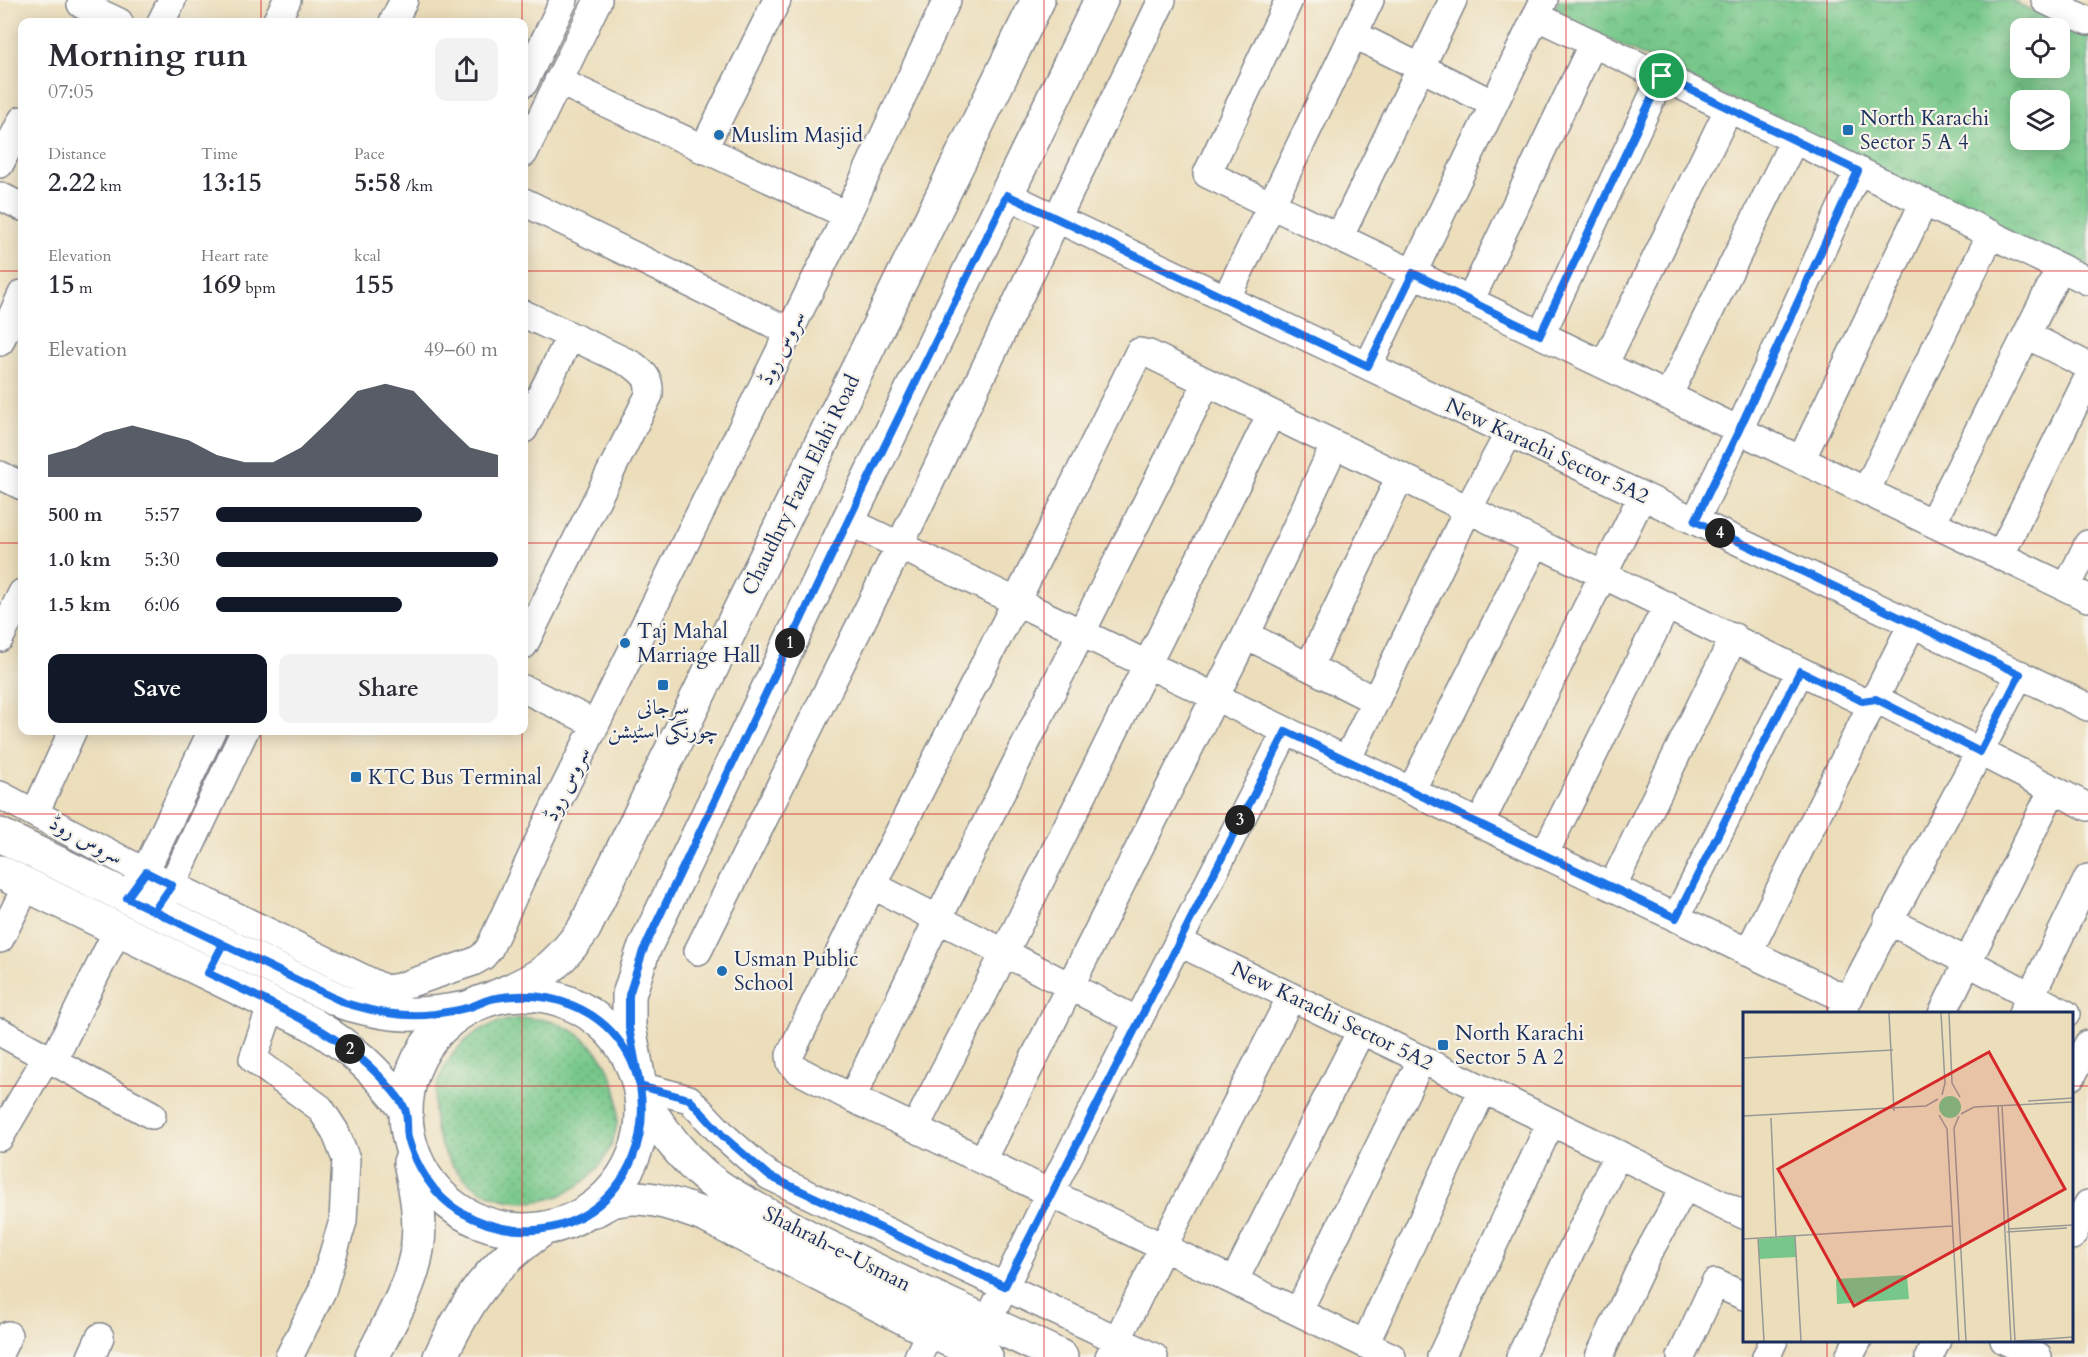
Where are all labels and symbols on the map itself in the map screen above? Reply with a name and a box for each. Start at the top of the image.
pin [1636,50,1687,101]
place label: North Karachi Sector 5 A 4 [1860,104,1989,157]
place label: Muslim Masjid [731,121,863,150]
marker: North Karachi Sector 5 A 4 [1841,123,1855,137]
marker: Muslim Masjid [712,128,726,142]
street label: سروس روڈ [751,306,813,390]
street label: Chaudhry Fazal Elahi Road [735,370,867,600]
street label: New Karachi Sector 5A2 [1441,391,1654,511]
pin: 4 [1705,518,1735,548]
place label: Taj Mahal Marriage Hall [637,617,760,670]
pin: 1 [775,628,805,658]
marker: Taj Mahal Marriage Hall [618,636,632,650]
marker: سرجانی چورنگی اسٹیشن [656,678,670,692]
place label: سرجانی چورنگی اسٹیشن [608,693,718,746]
street label: سروس روڈ [536,742,598,826]
place label: KTC Bus Terminal [368,763,542,792]
marker: KTC Bus Terminal [349,770,363,784]
pin: 3 [1225,805,1255,835]
street label: سروس روڈ [44,808,128,872]
place label: Usman Public School [734,945,859,998]
street label: New Karachi Sector 5A2 [1226,954,1438,1078]
marker: Usman Public School [715,964,729,978]
inset map [1743,1012,2073,1342]
place label: North Karachi Sector 5 A 2 [1455,1019,1584,1072]
pin: 2 [335,1034,365,1064]
marker: North Karachi Sector 5 A 2 [1436,1038,1450,1052]
street label: Shahrah-e-Usman [758,1199,916,1299]

